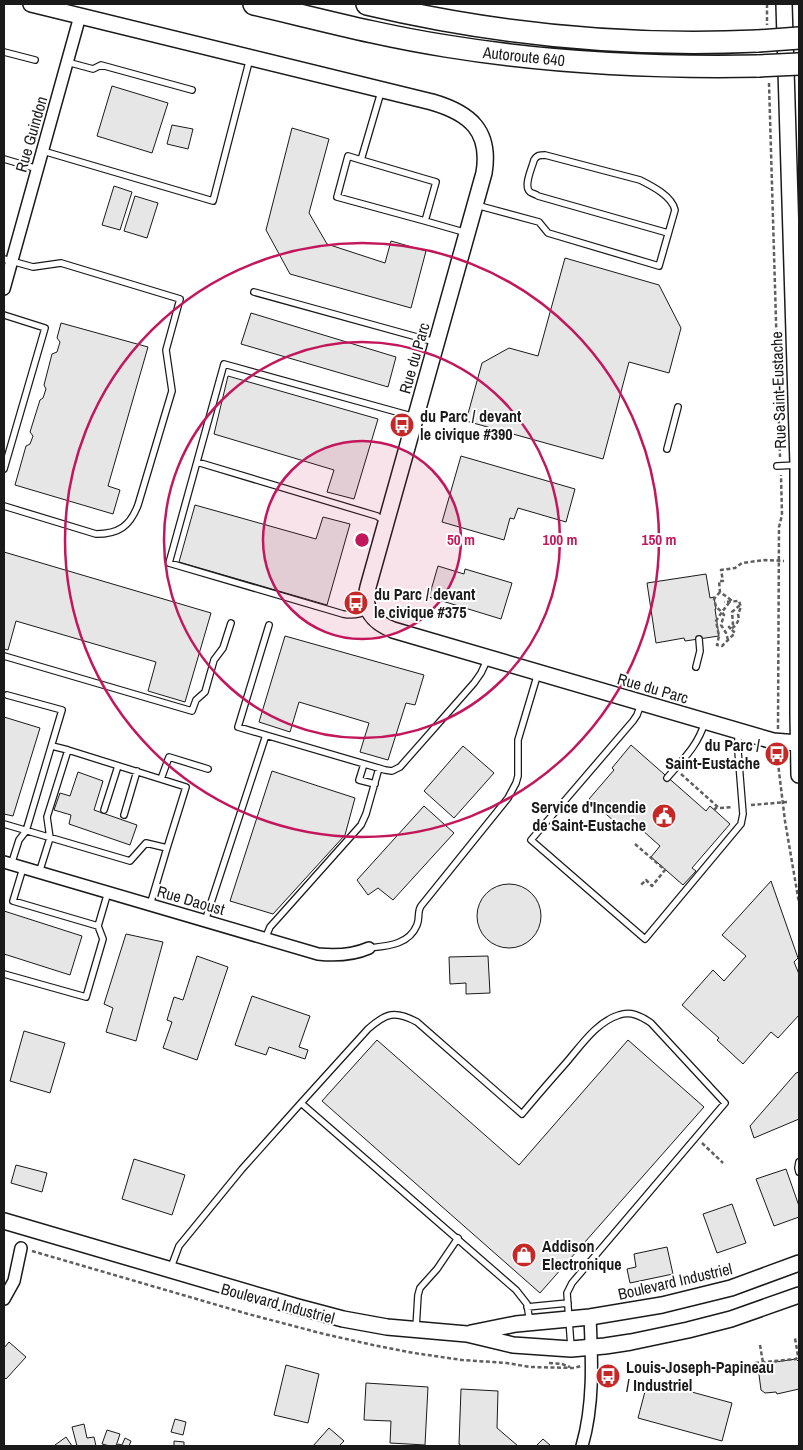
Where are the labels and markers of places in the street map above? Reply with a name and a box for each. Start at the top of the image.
place label: du Parc / devant le civique #390 [420,405,522,445]
bus stop icon: du Parc / devant le civique #390 [389,412,415,438]
centre of rings [353,531,371,549]
place label: du Parc / devant le civique #375 [374,583,476,623]
bus stop icon: du Parc / devant le civique #375 [343,590,369,616]
place label: du Parc / Saint-Eustache [665,734,760,774]
bus stop icon: du Parc / Saint-Eustache [764,741,790,767]
place label: Service d'Incendie de Saint-Eustache [531,796,646,836]
public building icon: Service d'Incendie de Saint-Eustache [651,803,677,829]
place label: Addison Electronique [542,1235,621,1275]
shop icon: Addison Electronique [511,1242,537,1268]
place label: Louis-Joseph-Papineau / Industriel [626,1356,774,1396]
bus stop icon: Louis-Joseph-Papineau / Industriel [595,1363,621,1389]

